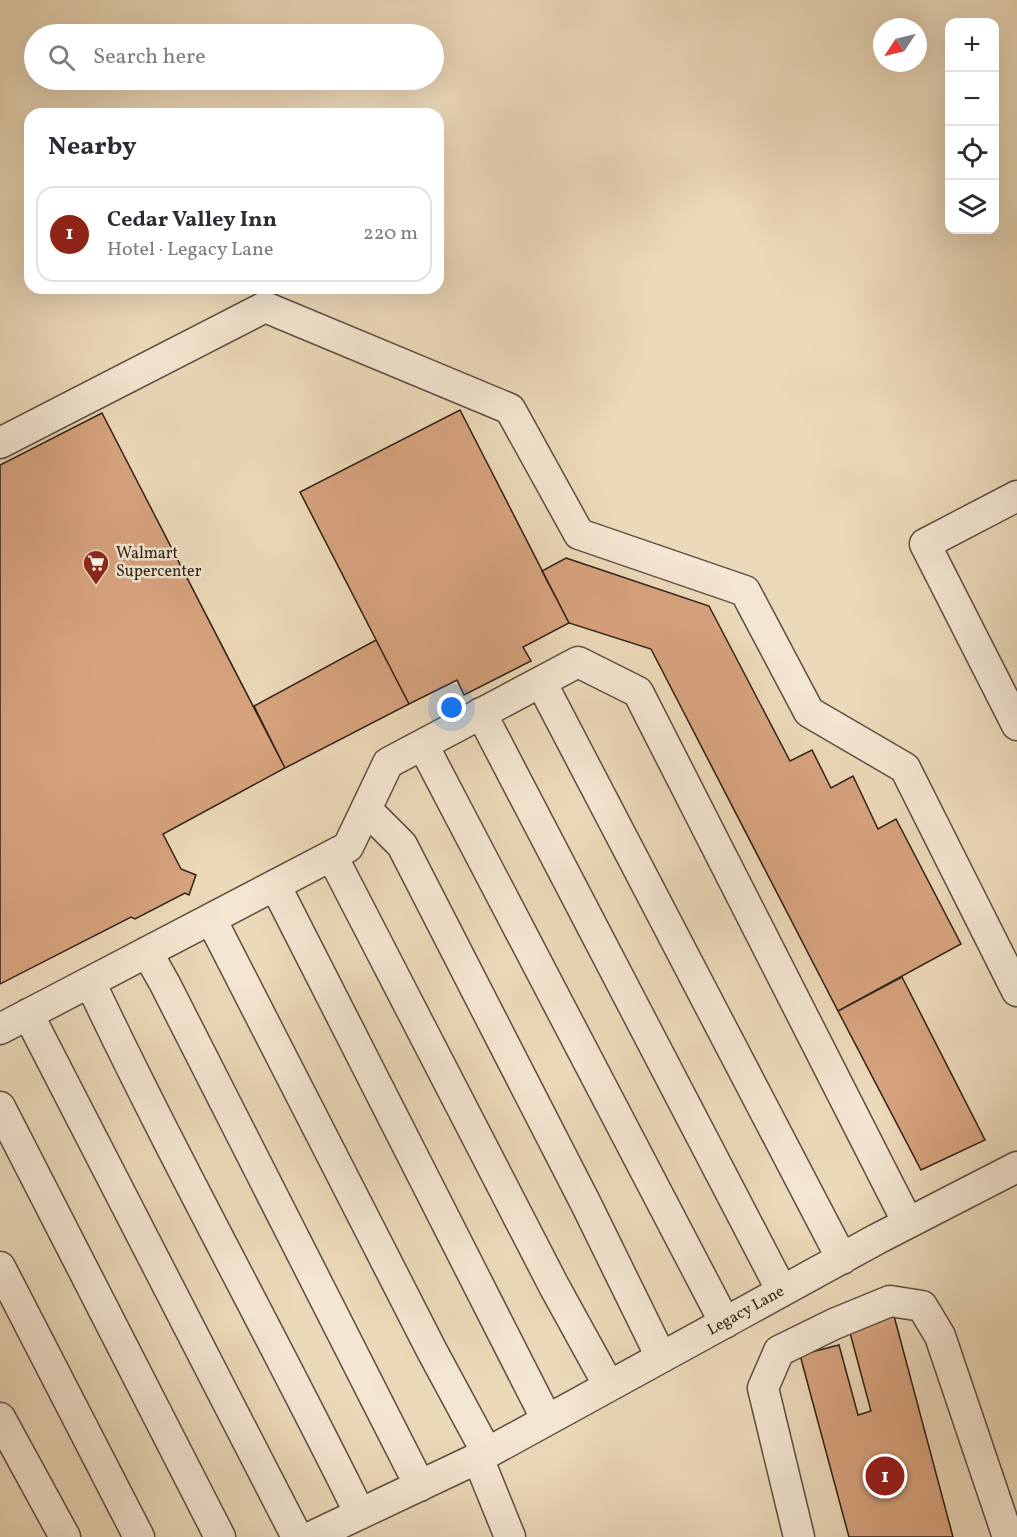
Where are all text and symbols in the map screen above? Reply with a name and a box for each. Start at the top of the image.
north arrow [873,18,927,72]
map controls [945,18,999,234]
button: + [945,18,999,72]
search box [24,24,444,90]
icon: search [45,41,78,74]
text: Search here [93,42,206,73]
button: − [945,72,999,126]
button: locate [945,126,999,180]
text: Nearby [48,129,137,165]
button: layers [945,180,999,234]
text: Cedar Valley Inn [107,205,277,236]
text: 1 [65,220,74,248]
text: 220 m [363,220,418,248]
text: Hotel · Legacy Lane [107,236,274,264]
place label: Walmart Supercenter [116,543,202,583]
supermarket icon: Walmart Supercenter [81,548,111,586]
your location [437,693,466,722]
street label: Legacy Lane [703,1281,789,1341]
pin: 1 [866,1454,904,1498]

